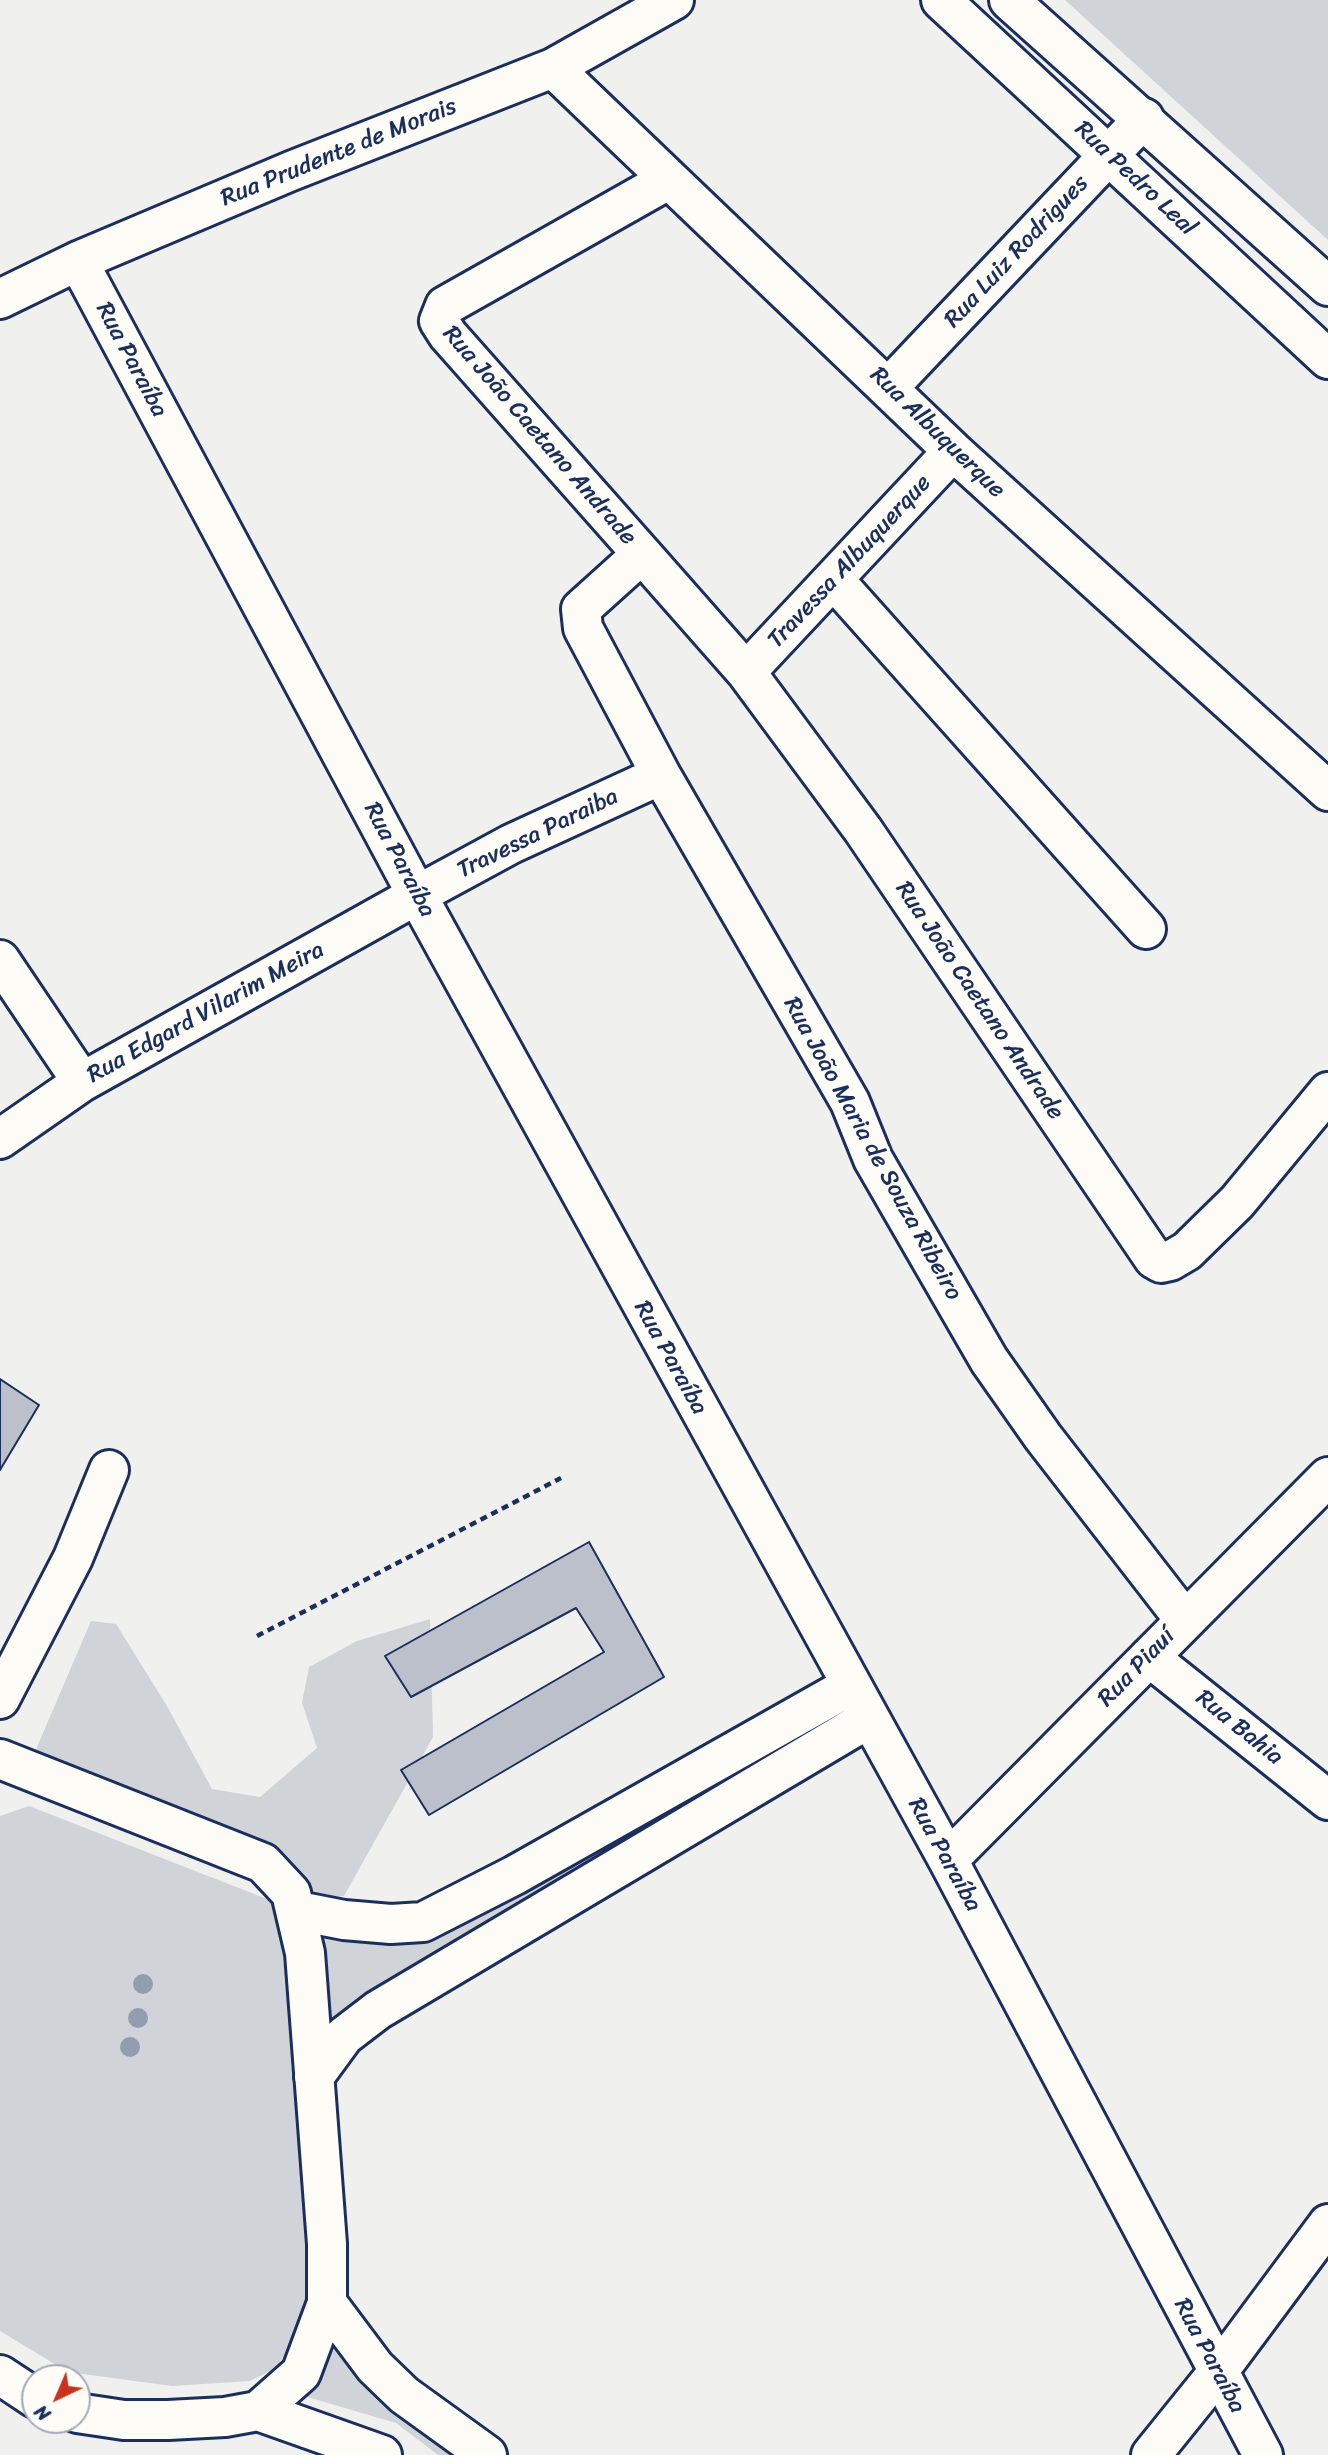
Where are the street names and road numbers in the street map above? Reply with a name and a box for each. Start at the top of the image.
street label: Rua Prudente de Morais [217,92,461,214]
street label: Rua Pedro Leal [1068,115,1202,243]
street label: Rua Luiz Rodrigues [939,170,1095,334]
street label: Rua Paraíba [89,298,173,422]
street label: Rua João Caetano Andrade [436,320,642,552]
street label: Rua Albuquerque [863,361,1011,505]
street label: Travessa Albuquerque [762,469,938,655]
street label: Travessa Paraiba [453,783,623,885]
street label: Rua Paraíba [357,798,441,922]
street label: Rua João Caetano Andrade [888,876,1070,1126]
street label: Rua Edgard Vilarim Meira [83,936,329,1090]
street label: Rua João Maria de Souza Ribeiro [776,992,968,1306]
street label: Rua Paraíba [627,1296,713,1420]
street label: Rua Piauí [1092,1623,1182,1713]
street label: Rua Bahia [1189,1684,1289,1772]
street label: Rua Paraíba [901,1793,987,1917]
street label: Rua Paraíba [1167,2294,1251,2418]

